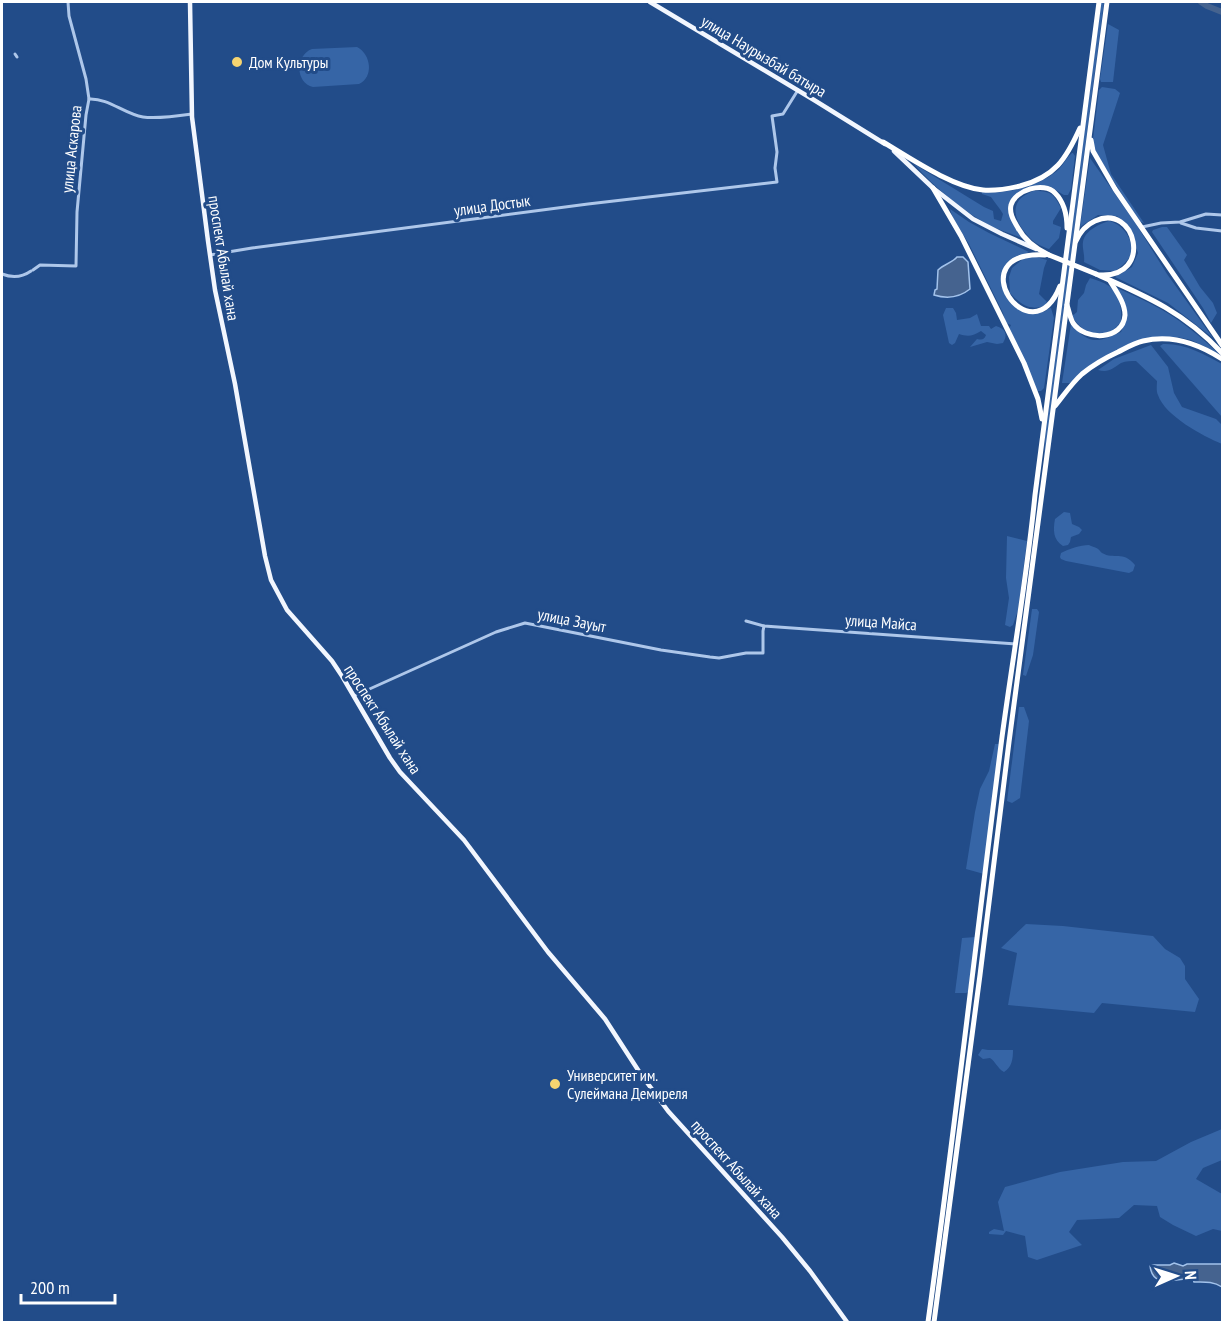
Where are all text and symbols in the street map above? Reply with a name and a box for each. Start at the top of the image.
street label: улица Наурызбай батыра [698,11,830,101]
place label: Дом Культуры [249,52,328,72]
marker: Дом Культуры [230,55,244,69]
street label: улица Аскарова [56,104,86,194]
street label: улица Достык [453,190,532,220]
street label: проспект Абылай хана [204,194,244,322]
street label: улица Зауыт [536,604,609,637]
street label: улица Майса [844,610,918,634]
street label: проспект Абылай хана [340,660,426,778]
place label: Университет им. Сулеймана Демиреля [567,1065,688,1103]
marker: Университет им. Сулеймана Демиреля [548,1077,562,1091]
street label: проспект Абылай хана [687,1115,787,1223]
north arrow [1146,1246,1206,1306]
scale bar [21,1267,116,1305]
text: N [1181,1270,1201,1280]
text: 200 m [30,1276,70,1299]

